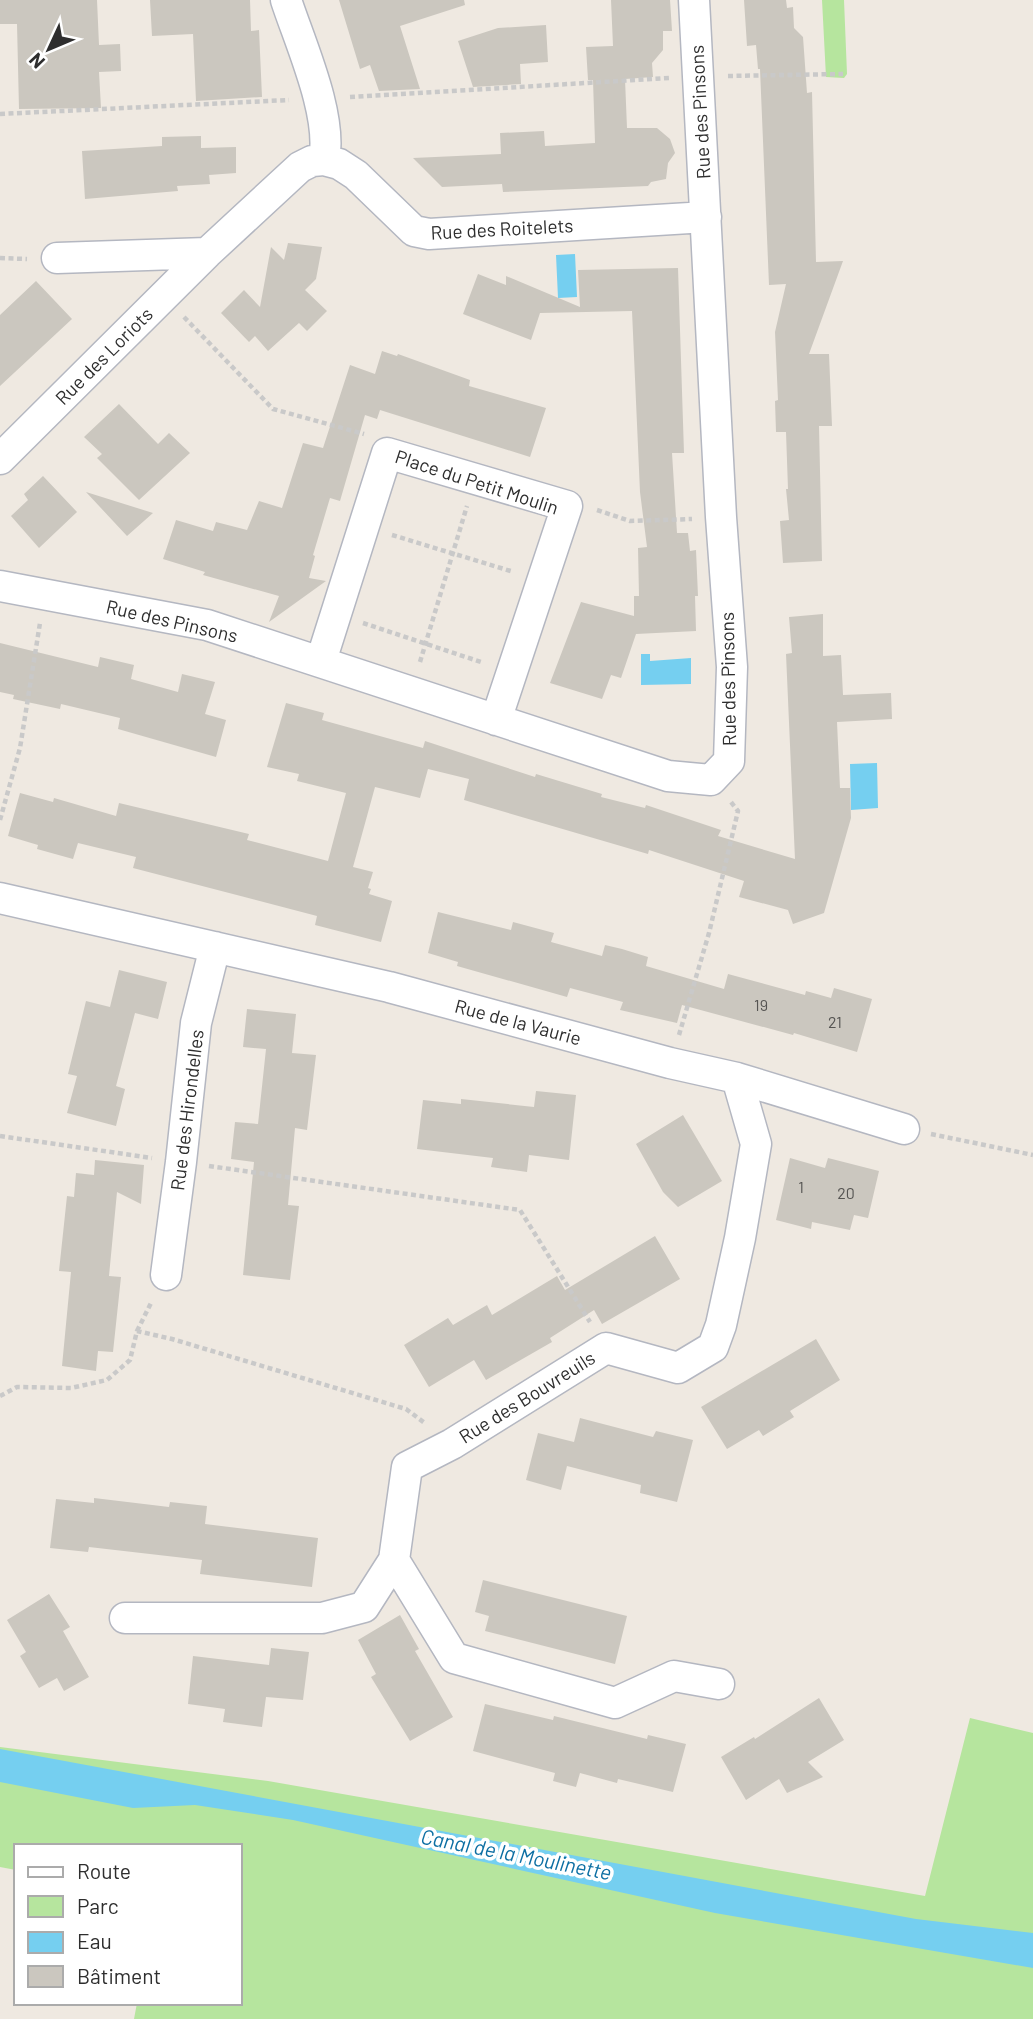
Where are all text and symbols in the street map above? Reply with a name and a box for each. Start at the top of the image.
north arrow [14,14,84,84]
street label: Rue des Pinsons [685,44,714,180]
text: N [24,49,49,74]
street label: Rue des Roitelets [430,213,574,244]
street label: Rue des Loriots [50,302,157,409]
street label: Place du Petit Moulin [393,444,562,519]
street label: Rue des Pinsons [104,594,240,647]
street label: Rue des Pinsons [715,612,740,746]
street label: Rue de la Vaurie [452,994,584,1049]
house number: 19 [754,995,768,1014]
house number: 21 [828,1012,842,1031]
street label: Rue des Hirondelles [165,1028,208,1192]
house number: 1 [798,1177,804,1196]
house number: 20 [837,1183,855,1202]
street label: Rue des Bouvreuils [454,1345,599,1448]
water label: Canal de la Moulinette [419,1823,614,1884]
legend [14,1844,242,2005]
text: Route [77,1858,131,1883]
text: Parc [77,1893,119,1918]
text: Eau [77,1928,112,1953]
text: Bâtiment [77,1963,161,1988]

